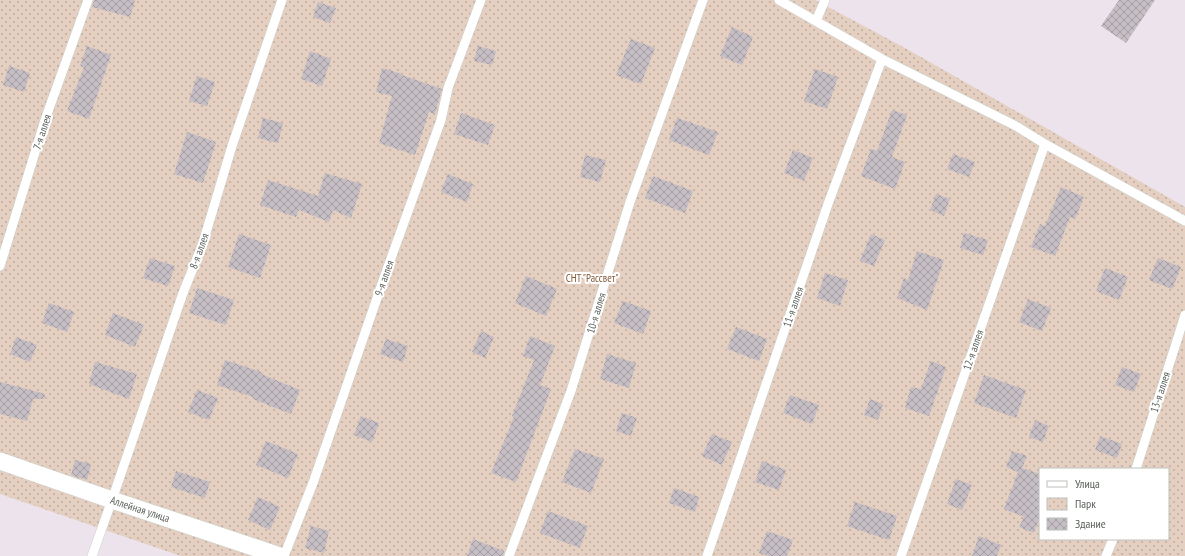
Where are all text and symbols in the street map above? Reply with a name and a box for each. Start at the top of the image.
street label: 7-я аллея [30,113,54,151]
street label: 8-я аллея [186,231,212,271]
street label: 9-я аллея [371,258,397,298]
park label: СНТ "Рассвет" [566,271,618,285]
street label: 11-я аллея [780,285,806,329]
street label: 10-я аллея [583,291,609,335]
street label: 12-я аллея [960,328,986,372]
street label: 13-я аллея [1147,370,1173,414]
legend [1039,468,1169,540]
text: Улица [1075,476,1100,491]
street label: Аллейная улица [108,493,172,525]
text: Парк [1075,496,1096,511]
text: Здание [1075,516,1106,531]

